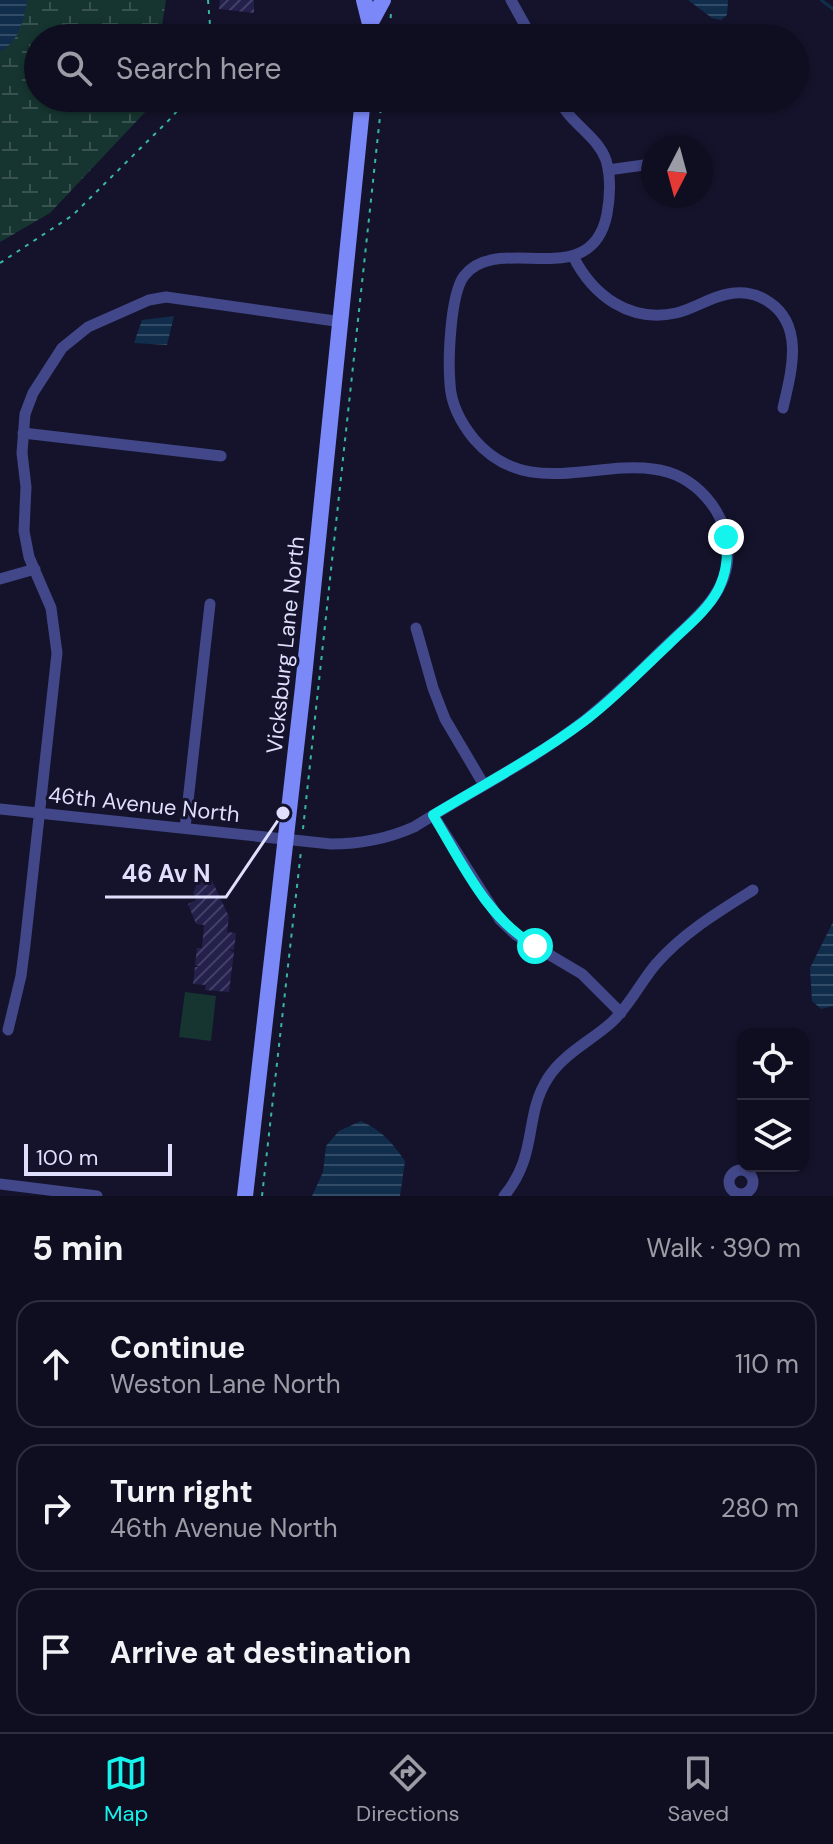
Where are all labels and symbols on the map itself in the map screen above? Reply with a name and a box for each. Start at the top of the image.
north arrow [641,136,713,208]
route end [708,519,744,555]
street label: Vicksburg Lane North [260,535,311,755]
street label: 46th Avenue North [47,780,241,829]
callout: 46 Av N [105,849,226,897]
text: 46 Av N [122,858,210,889]
route start [517,928,553,964]
scale bar [24,1140,172,1176]

